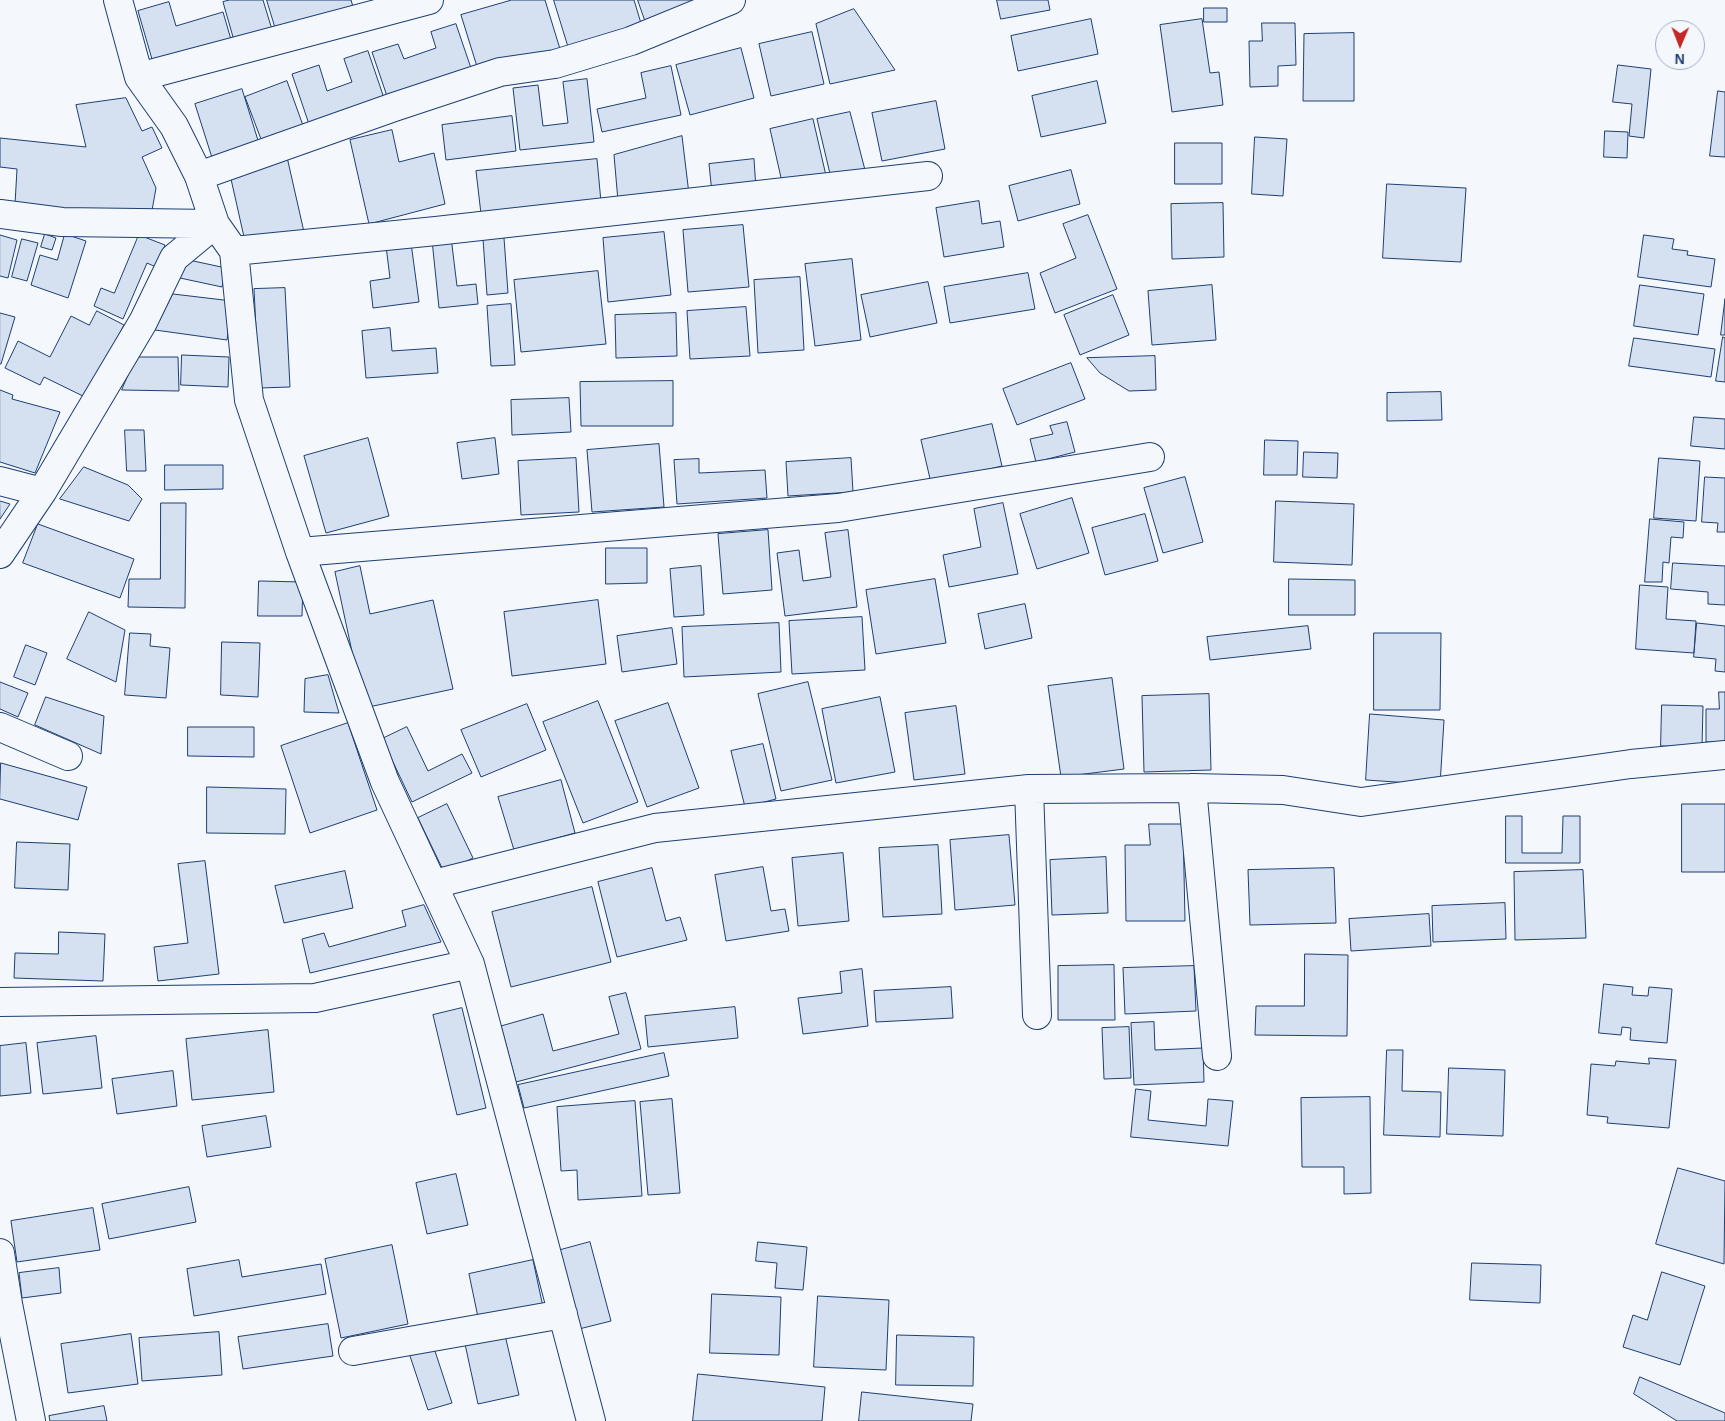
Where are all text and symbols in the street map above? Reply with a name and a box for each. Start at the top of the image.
north arrow [1655,20,1705,70]
text: N [1675,51,1685,67]

